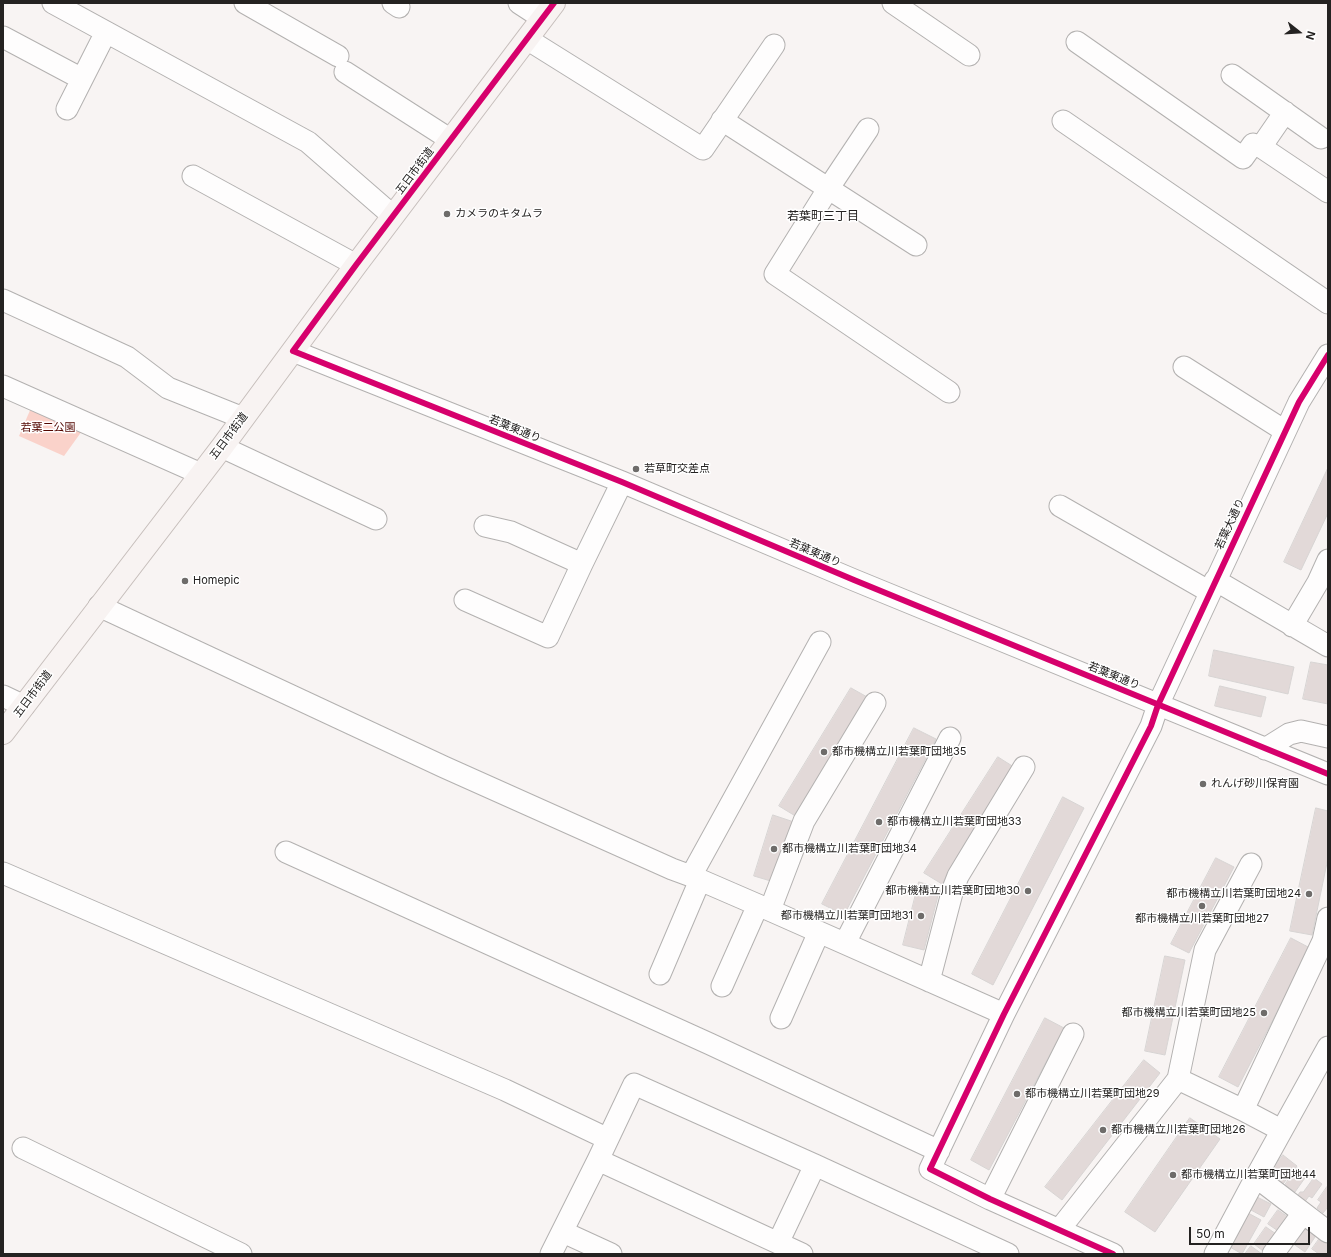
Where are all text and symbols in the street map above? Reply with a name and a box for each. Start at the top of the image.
north arrow [1279,12,1319,52]
text: N [1303,29,1318,42]
street label: 五日市街道 [393,145,437,197]
place label: カメラのキタムラ [455,207,543,221]
marker: カメラのキタムラ [442,209,452,219]
district label: 若葉町三丁目 [787,209,859,223]
street label: 五日市街道 [207,410,251,462]
street label: 若葉東通り [487,413,543,445]
park label: 若葉二公園 [21,421,75,435]
place label: 若草町交差点 [644,462,710,476]
marker: 若草町交差点 [631,464,641,474]
street label: 若葉大通り [1212,496,1248,552]
street label: 若葉東通り [787,536,843,570]
place label: Homepic [193,574,240,588]
marker: Homepic [180,576,190,586]
street label: 若葉東通り [1086,660,1142,692]
street label: 五日市街道 [11,668,55,720]
place label: 都市機構立川若葉町団地35 [832,745,966,759]
marker: 都市機構立川若葉町団地35 [819,747,829,757]
place label: れんげ砂川保育園 [1211,777,1299,791]
marker: れんげ砂川保育園 [1198,779,1208,789]
place label: 都市機構立川若葉町団地33 [887,815,1022,829]
marker: 都市機構立川若葉町団地33 [874,817,884,827]
place label: 都市機構立川若葉町団地34 [782,842,917,856]
marker: 都市機構立川若葉町団地34 [769,844,779,854]
place label: 都市機構立川若葉町団地30 [885,884,1020,898]
marker: 都市機構立川若葉町団地30 [1023,886,1033,896]
place label: 都市機構立川若葉町団地24 [1166,887,1301,901]
marker: 都市機構立川若葉町団地24 [1304,889,1314,899]
marker: 都市機構立川若葉町団地27 [1197,901,1207,911]
place label: 都市機構立川若葉町団地31 [781,909,913,923]
marker: 都市機構立川若葉町団地31 [916,911,926,921]
place label: 都市機構立川若葉町団地27 [1135,912,1269,926]
place label: 都市機構立川若葉町団地25 [1122,1006,1256,1020]
marker: 都市機構立川若葉町団地25 [1259,1008,1269,1018]
place label: 都市機構立川若葉町団地29 [1025,1087,1160,1101]
marker: 都市機構立川若葉町団地29 [1012,1089,1022,1099]
place label: 都市機構立川若葉町団地26 [1111,1123,1246,1137]
marker: 都市機構立川若葉町団地26 [1098,1125,1108,1135]
place label: 都市機構立川若葉町団地44 [1181,1168,1316,1182]
marker: 都市機構立川若葉町団地44 [1168,1170,1178,1180]
scale bar [1191,1219,1312,1245]
text: 50 m [1196,1226,1225,1241]

